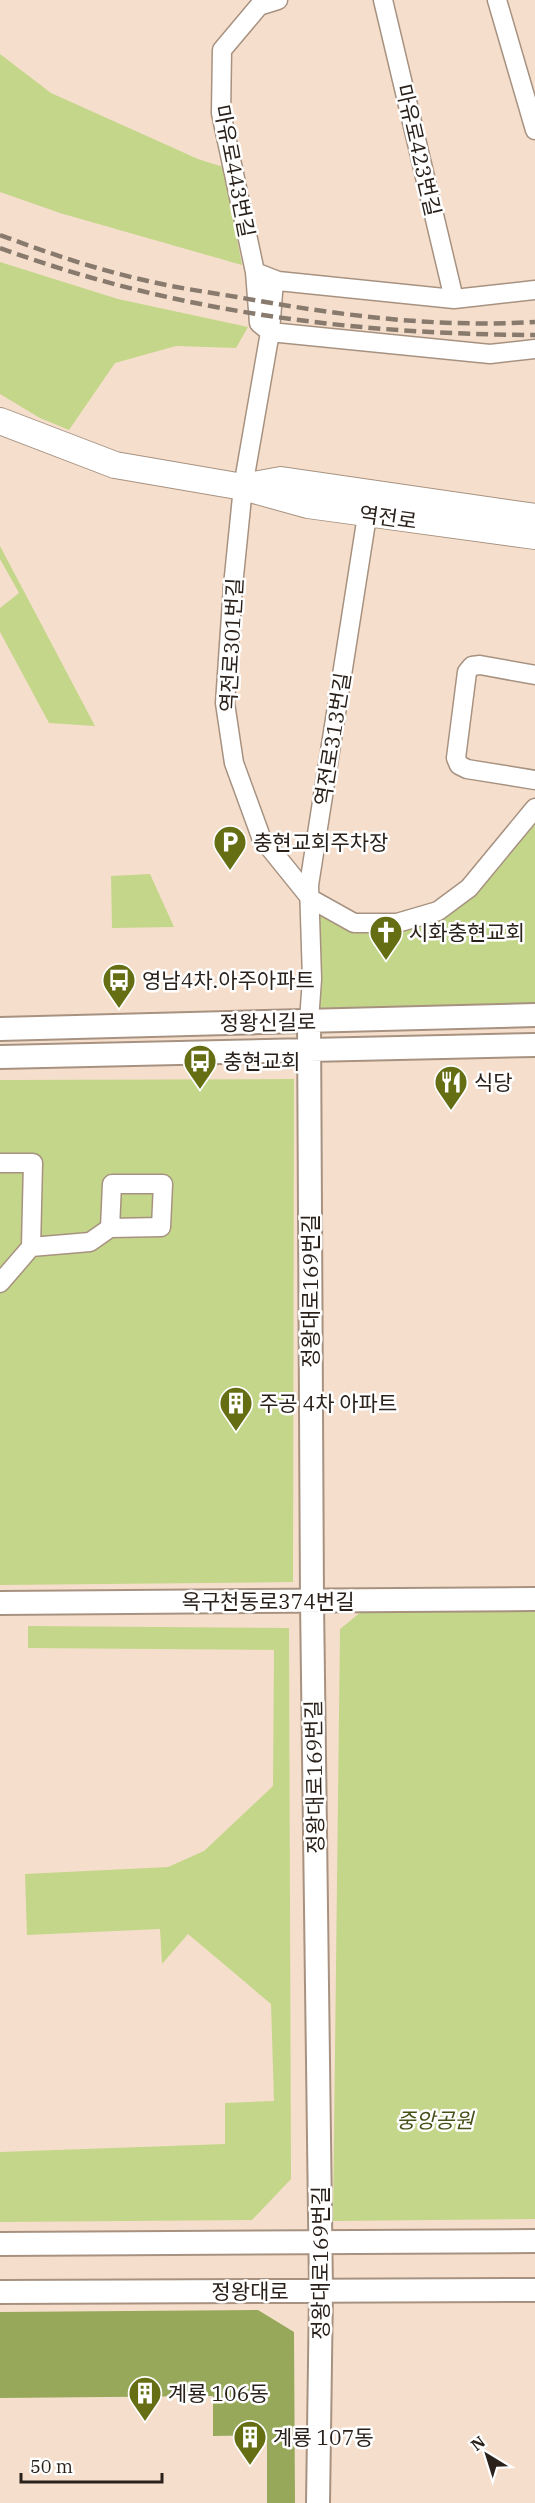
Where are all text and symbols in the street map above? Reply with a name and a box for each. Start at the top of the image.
street label: 마유로423번길 [390,81,448,219]
street label: 마유로443번길 [208,102,262,240]
street label: 역전로 [357,499,419,535]
street label: 역전로301번길 [214,577,248,713]
street label: 역전로313번길 [308,670,356,808]
parking icon: 충현교회주차장 [212,824,248,871]
place label: 충현교회주차장 [253,828,388,856]
church icon: 시화충현교회 [368,914,404,961]
place label: 시화충현교회 [409,918,525,946]
bus stop icon: 영남4차.아주아파트 [101,962,137,1009]
place label: 영남4차.아주아파트 [142,966,315,994]
street label: 정왕신길로 [219,1007,317,1037]
bus stop icon: 충현교회 [182,1043,218,1090]
place label: 충현교회 [223,1047,300,1075]
restaurant icon: 식당 [433,1064,469,1111]
place label: 식당 [474,1068,513,1096]
street label: 정왕대로169번길 [296,1214,324,1368]
building icon: 주공 4차 아파트 [218,1385,254,1432]
place label: 주공 4차 아파트 [259,1389,397,1417]
street label: 옥구천동로374번길 [181,1587,355,1615]
street label: 정왕대로169번길 [299,1700,329,1854]
park label: 중앙공원 [396,2106,475,2134]
street label: 정왕대로169번길 [306,2186,334,2340]
street label: 정왕대로 [211,2277,289,2305]
building icon: 계룡 106동 [127,2375,163,2422]
place label: 계룡 106동 [168,2379,269,2407]
building icon: 계룡 107동 [232,2419,268,2466]
place label: 계룡 107동 [273,2423,374,2451]
north arrow [457,2425,517,2485]
text: N [467,2431,489,2455]
scale bar [21,2446,162,2484]
text: 50 m [30,2455,73,2478]

